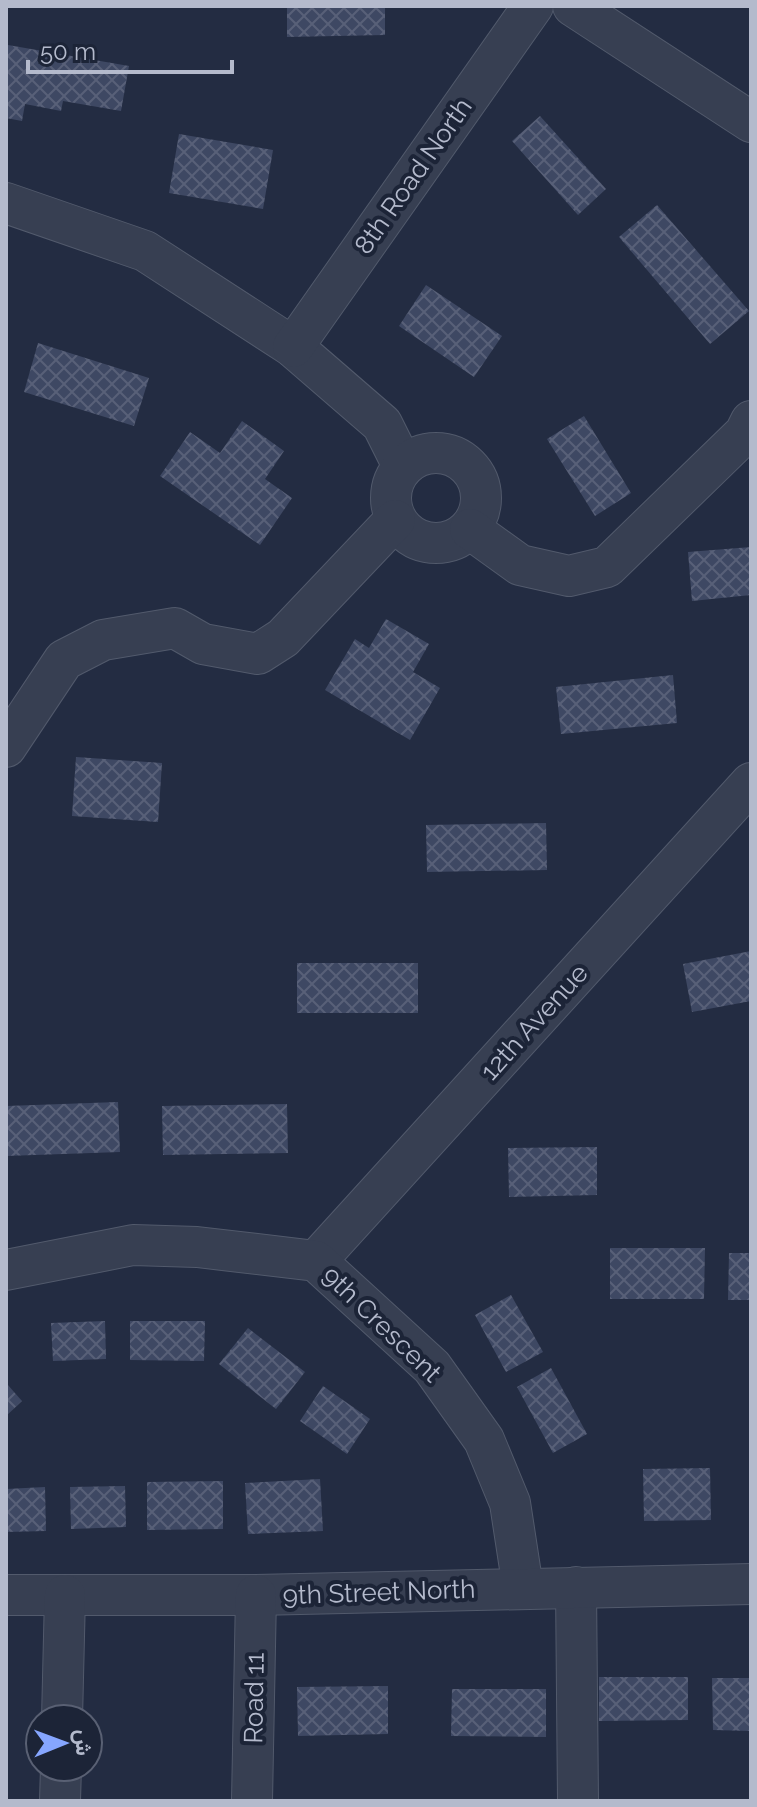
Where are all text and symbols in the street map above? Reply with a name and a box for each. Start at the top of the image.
scale bar [28,24,232,74]
text: 50 m [40,37,96,66]
street label: 8th Road North [348,92,478,260]
street label: 12th Avenue [474,958,594,1086]
street label: 9th Crescent [316,1260,448,1388]
street label: 9th Street North [282,1574,476,1610]
street label: Road 11 [238,1652,270,1744]
north arrow [24,1703,104,1783]
text: ش [70,1729,97,1756]

